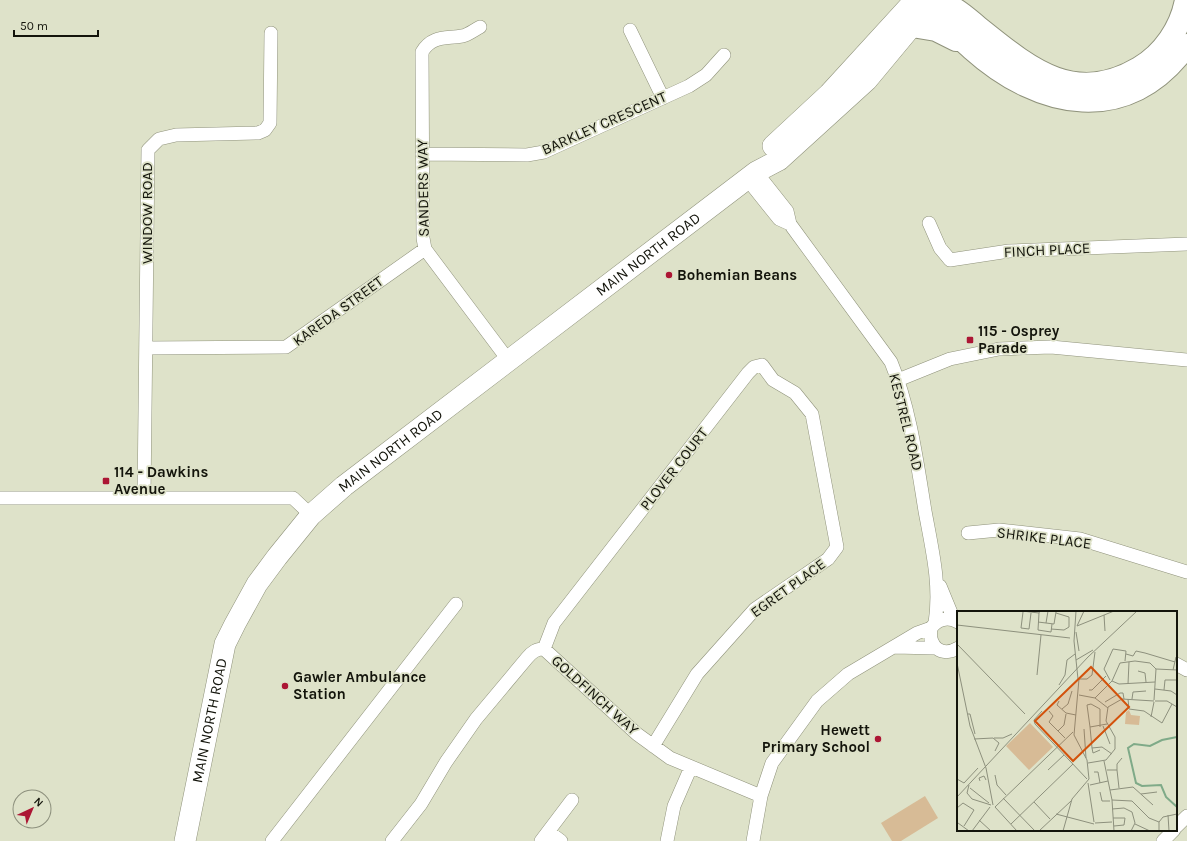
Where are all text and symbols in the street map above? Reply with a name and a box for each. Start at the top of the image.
scale bar [14,12,98,38]
text: 50 m [20,19,48,33]
street label: BARKLEY CRESCENT [539,87,670,159]
street label: SANDERS WAY [413,138,433,237]
street label: WINDOW ROAD [138,162,156,264]
street label: MAIN NORTH ROAD [592,209,704,300]
street label: FINCH PLACE [1003,239,1091,261]
place label: Bohemian Beans [677,266,797,284]
marker: Bohemian Beans [664,270,674,280]
street label: KAREDA STREET [289,272,387,350]
place label: 115 - Osprey Parade [978,322,1060,357]
marker: 115 - Osprey Parade [965,335,975,345]
street label: KESTREL ROAD [885,371,927,473]
street label: MAIN NORTH ROAD [334,405,446,496]
street label: PLOVER COURT [636,424,712,514]
place label: 114 - Dawkins Avenue [114,463,208,498]
marker: 114 - Dawkins Avenue [101,476,111,486]
street label: SHRIKE PLACE [996,523,1092,553]
street label: EGRET PLACE [747,555,829,621]
inset map [957,611,1177,831]
street label: GOLDFINCH WAY [548,651,643,739]
street label: MAIN NORTH ROAD [188,656,231,784]
place label: Gawler Ambulance Station [293,668,426,703]
marker: Gawler Ambulance Station [280,681,290,691]
place label: Hewett Primary School [762,721,870,756]
marker: Hewett Primary School [873,734,883,744]
north arrow [12,789,52,829]
text: N [31,795,46,810]

